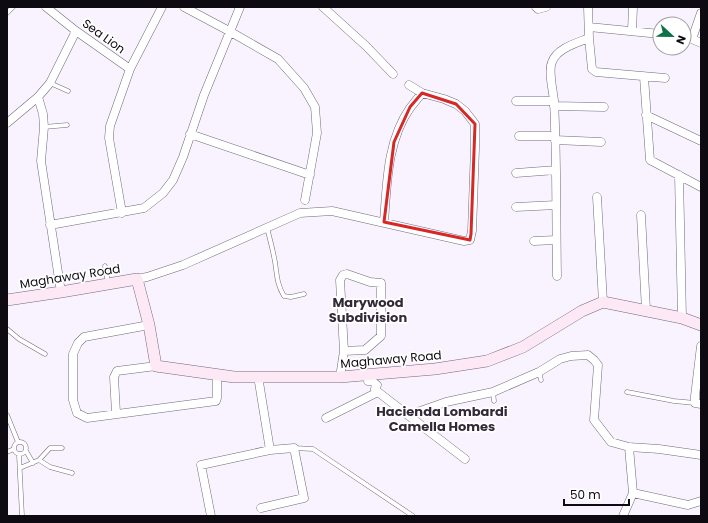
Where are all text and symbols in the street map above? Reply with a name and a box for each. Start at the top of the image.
street label: Sea Lion [79,15,129,57]
north arrow [652,16,692,56]
text: N [672,33,690,47]
street label: Maghaway Road [19,260,121,292]
district label: Marywood Subdivision [329,293,407,327]
street label: Maghaway Road [340,346,442,372]
district label: Hacienda Lombardi Camella Homes [376,402,508,436]
scale bar [564,481,629,507]
text: 50 m [570,486,601,503]

